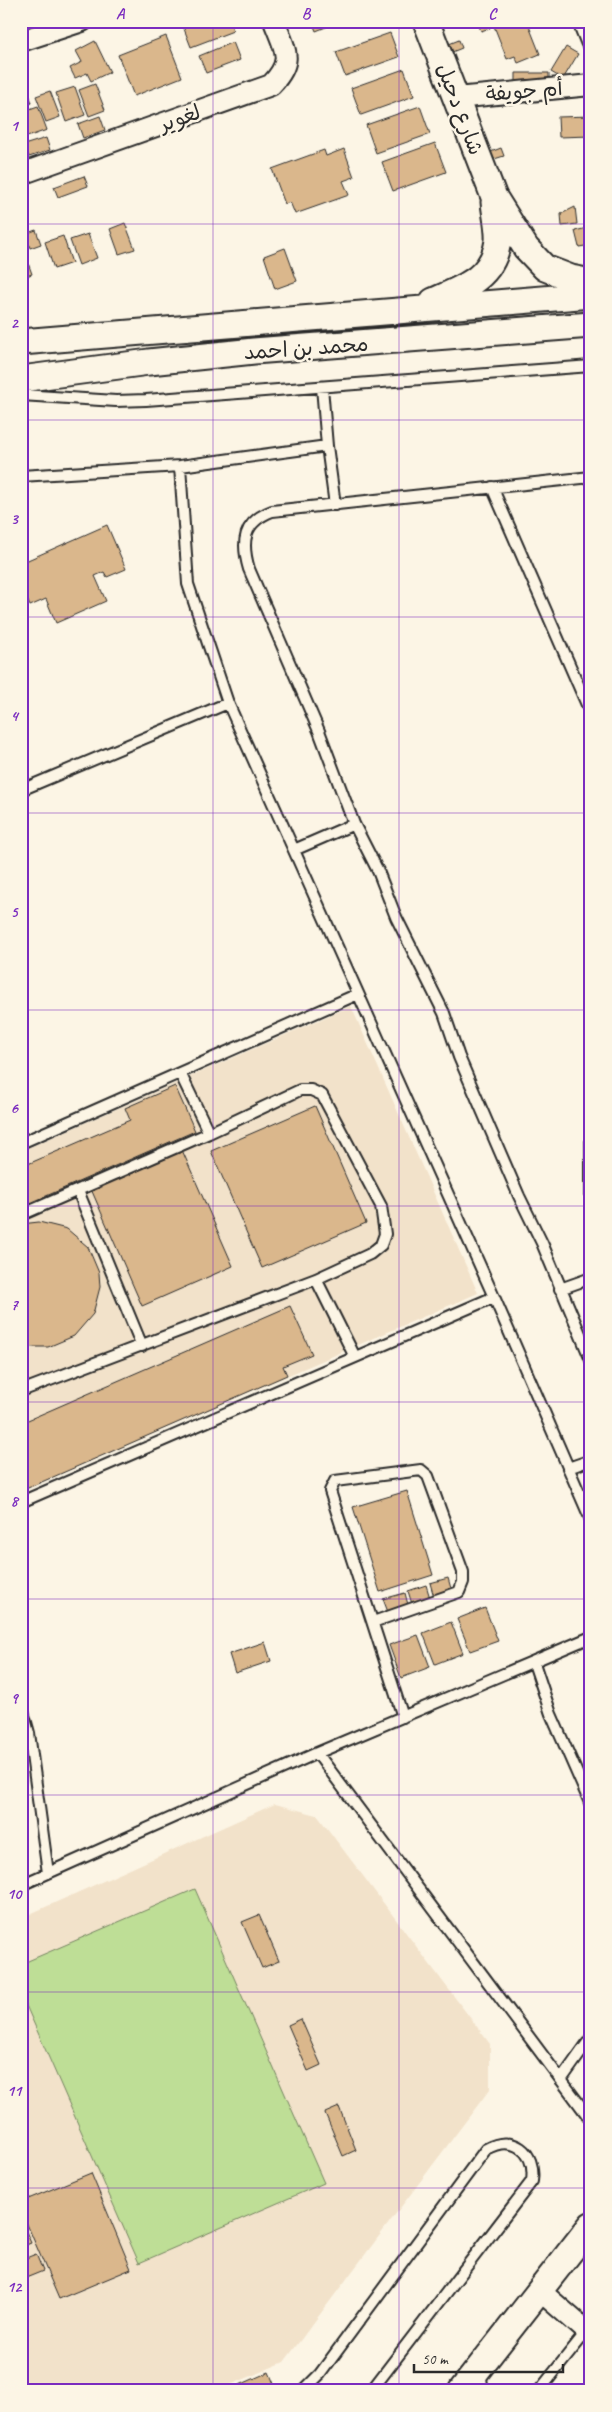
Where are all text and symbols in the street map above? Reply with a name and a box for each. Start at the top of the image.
text: A [116,4,126,24]
text: B [302,4,312,24]
text: C [488,4,498,24]
street label: شارع دحيل [429,59,489,159]
street label: أم جويفة [484,75,564,110]
street label: لغوير [154,99,204,138]
text: 1 [10,116,19,136]
text: 2 [10,313,19,333]
street label: محمد بن احمد [243,331,369,365]
text: 3 [10,509,19,529]
text: 4 [10,706,19,726]
text: 5 [11,902,20,922]
text: 6 [10,1098,19,1118]
text: 7 [10,1295,19,1315]
text: 8 [10,1491,19,1511]
text: 9 [10,1688,19,1708]
text: 10 [7,1884,23,1904]
text: 11 [7,2081,23,2101]
text: 12 [7,2277,23,2297]
scale bar [414,2342,563,2374]
text: 50 m [422,2350,449,2369]

